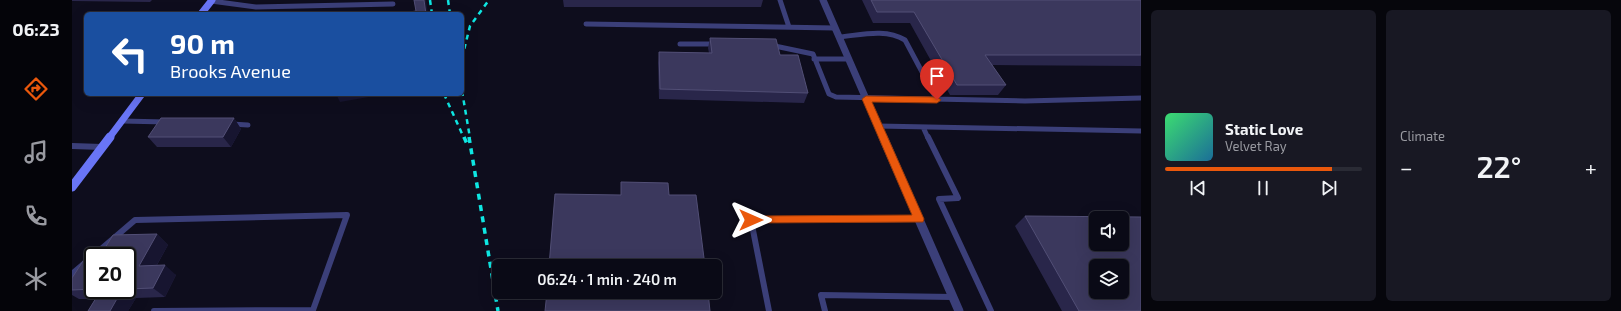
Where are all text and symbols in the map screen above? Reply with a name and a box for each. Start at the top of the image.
text: 06:23 [12,18,60,40]
text: 90 m [170,26,235,60]
icon: left [104,28,156,80]
pin [920,59,954,100]
text: Brooks Avenue [170,60,291,82]
icon: arrive [926,65,948,87]
icon: directions [22,75,50,103]
text: Static Love [1225,120,1303,138]
text: Climate [1400,128,1445,144]
icon: music [22,138,50,166]
text: Velvet Ray [1225,138,1287,154]
text: 22° [1476,148,1521,184]
text: − [1400,154,1413,180]
text: + [1585,154,1597,180]
icon: previous [1187,177,1209,199]
icon: pause [1252,177,1274,199]
icon: next [1318,177,1340,199]
position arrow [730,199,772,241]
icon: phone [22,202,50,230]
map controls [1089,211,1129,299]
button: sound [1089,211,1129,251]
speed limit sign: 20 [84,247,136,299]
button: layers [1089,259,1129,299]
icon: climate [22,265,50,293]
text: 06:24 · 1 min · 240 m [537,270,677,288]

